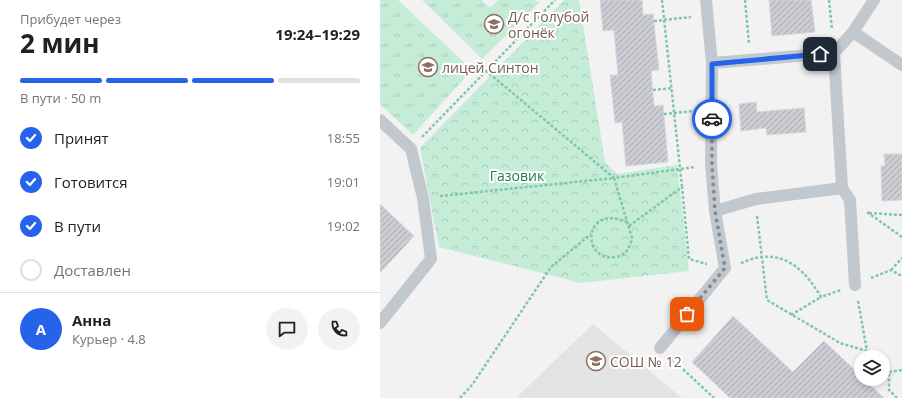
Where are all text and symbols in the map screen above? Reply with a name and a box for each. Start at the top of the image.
place label: Д/с Голубой огонёк [508,7,589,42]
text: Прибудет через [20,10,121,28]
school or university icon: Д/с Голубой огонёк [483,13,505,35]
text: 19:24–19:29 [275,24,360,44]
text: 2 мин [20,25,100,61]
pin [803,37,837,71]
icon: home [809,43,831,65]
school or university icon: лицей Синтон [417,56,439,78]
place label: лицей Синтон [442,58,539,77]
text: В пути · 50 m [20,89,101,107]
courier [692,99,732,139]
icon: car [701,108,723,130]
icon: check [20,127,42,149]
text: Принят [54,128,109,148]
text: 18:55 [327,129,360,147]
park label: Газовик [490,166,545,185]
icon: check [20,171,42,193]
text: Готовится [54,172,128,192]
text: 19:01 [327,173,360,191]
icon: check [20,215,42,237]
text: В пути [54,216,101,236]
text: 19:02 [327,217,360,235]
text: Доставлен [54,260,131,280]
pin [670,297,704,331]
icon: bag [676,303,698,325]
button: chat [266,308,308,350]
button: phone [318,308,360,350]
text: Анна [72,310,111,330]
text: А [36,319,46,339]
text: Курьер · 4.8 [72,330,146,348]
school or university icon: СОШ № 12 [585,350,607,372]
map controls [854,350,890,386]
button: layers [854,350,890,386]
place label: СОШ № 12 [610,352,682,371]

